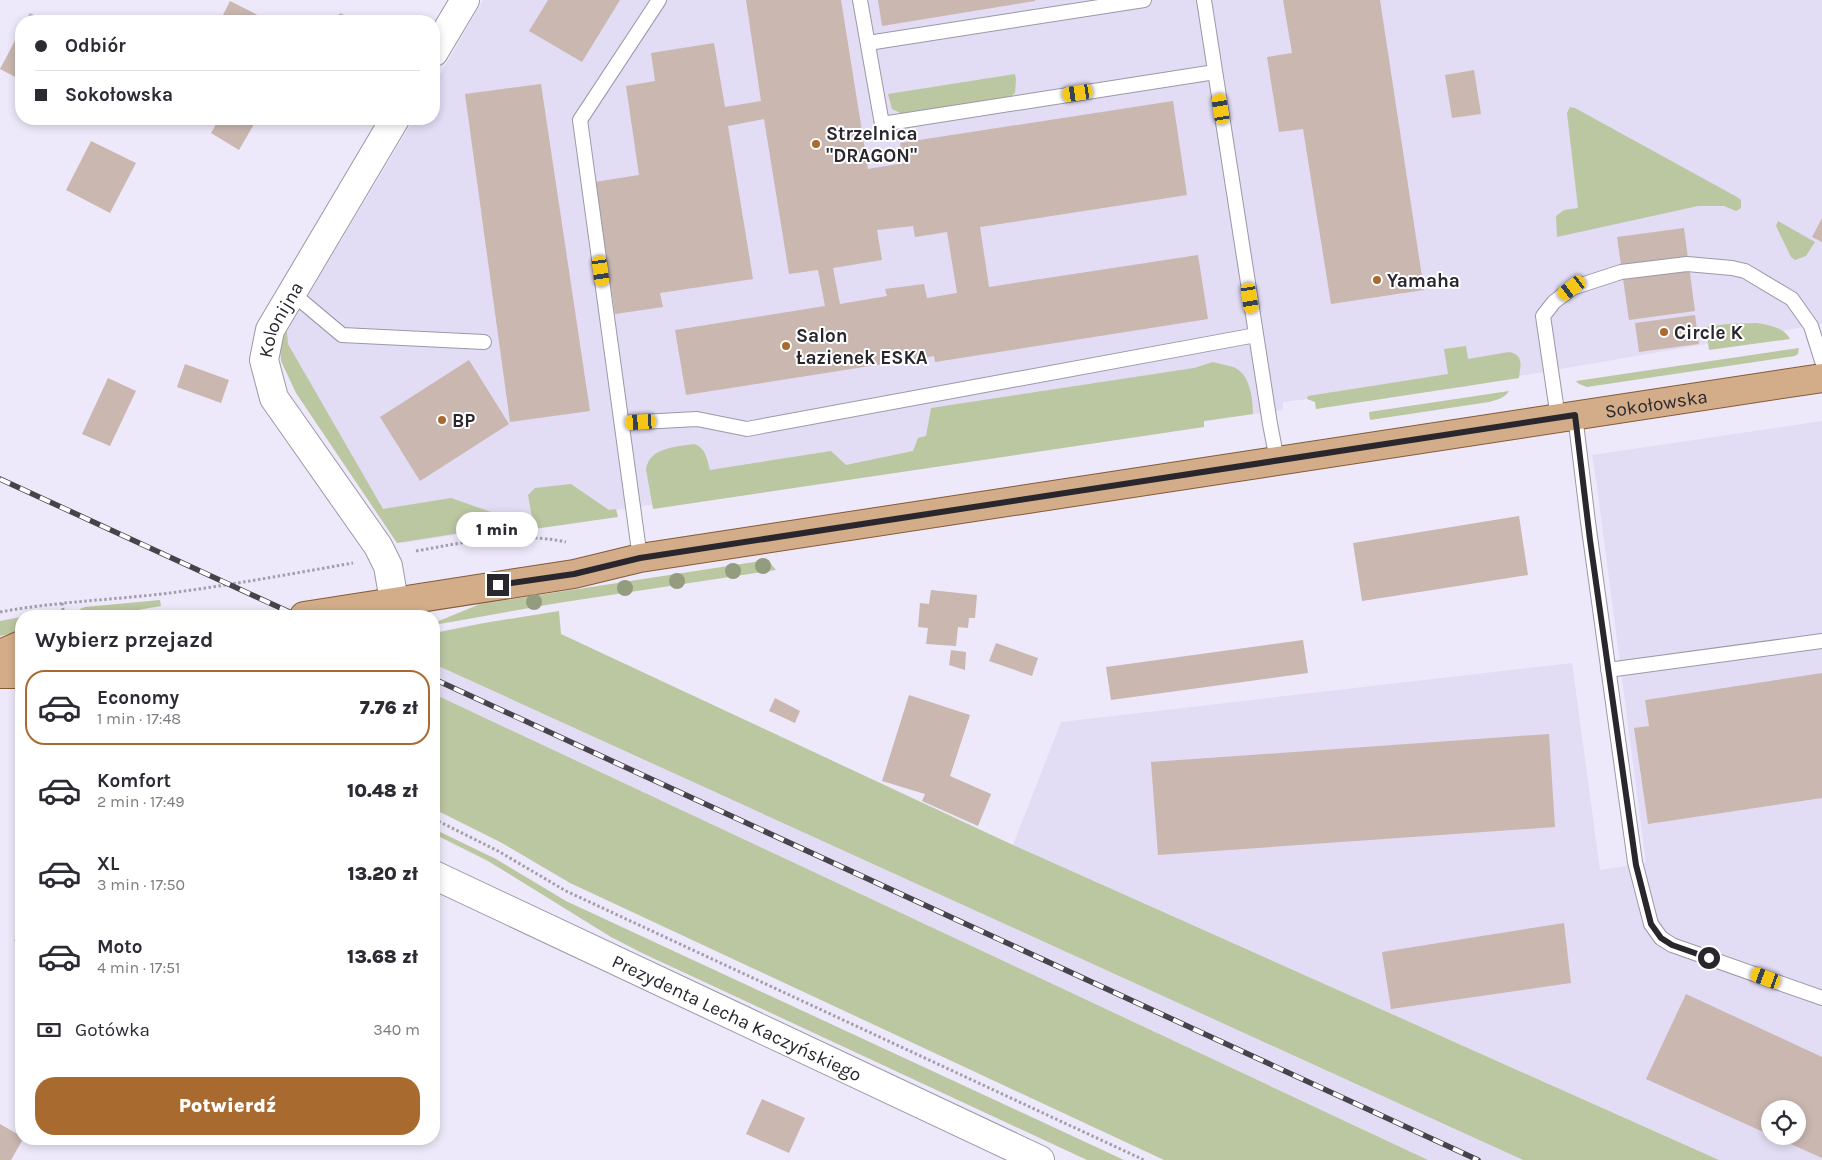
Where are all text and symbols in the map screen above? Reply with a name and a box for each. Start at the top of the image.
text: Odbiór [65,35,126,57]
car [1062,83,1093,103]
text: Sokołowska [65,84,173,106]
car [1211,93,1230,125]
place label: Strzelnica "DRAGON" [826,123,918,167]
marker: Strzelnica "DRAGON" [810,138,822,150]
car [591,255,610,287]
place label: Yamaha [1387,270,1460,292]
car [1555,273,1588,303]
marker: Yamaha [1371,274,1383,286]
street label: Kolonijna [255,278,308,360]
car [1240,282,1259,314]
place label: Circle K [1674,322,1743,344]
place label: Salon Łazienek ESKA [796,325,928,369]
marker: Circle K [1658,326,1670,338]
marker: Salon Łazienek ESKA [780,340,792,352]
street label: Sokołowska [1603,386,1709,423]
place label: BP [452,410,475,432]
marker: BP [436,414,448,426]
car [625,414,656,430]
callout: 1 min [457,512,539,548]
text: 1 min [476,520,518,539]
route end [487,574,509,596]
text: Wybierz przejazd [35,627,214,653]
icon: car [37,685,82,730]
text: Economy [97,687,179,709]
text: 7.76 zł [360,697,418,719]
text: 1 min · 17:48 [97,709,181,728]
icon: car [37,768,82,813]
text: Komfort [97,770,171,792]
text: 10.48 zł [347,780,418,802]
text: 2 min · 17:49 [97,792,185,811]
icon: car [37,851,82,896]
text: XL [97,853,119,875]
text: 13.20 zł [347,863,418,885]
text: 3 min · 17:50 [97,875,185,894]
icon: car [37,934,82,979]
text: Moto [97,936,143,958]
text: 13.68 zł [347,946,418,968]
route start [1698,947,1720,969]
street label: Prezydenta Lecha Kaczyńskiego [608,950,865,1087]
text: 4 min · 17:51 [97,958,180,977]
car [1749,966,1782,990]
icon: cash [35,1016,63,1044]
text: Gotówka [75,1019,150,1041]
text: 340 m [373,1020,420,1039]
button: Potwierdź [35,1077,420,1135]
map controls [1761,1100,1806,1145]
button: locate [1761,1100,1806,1145]

